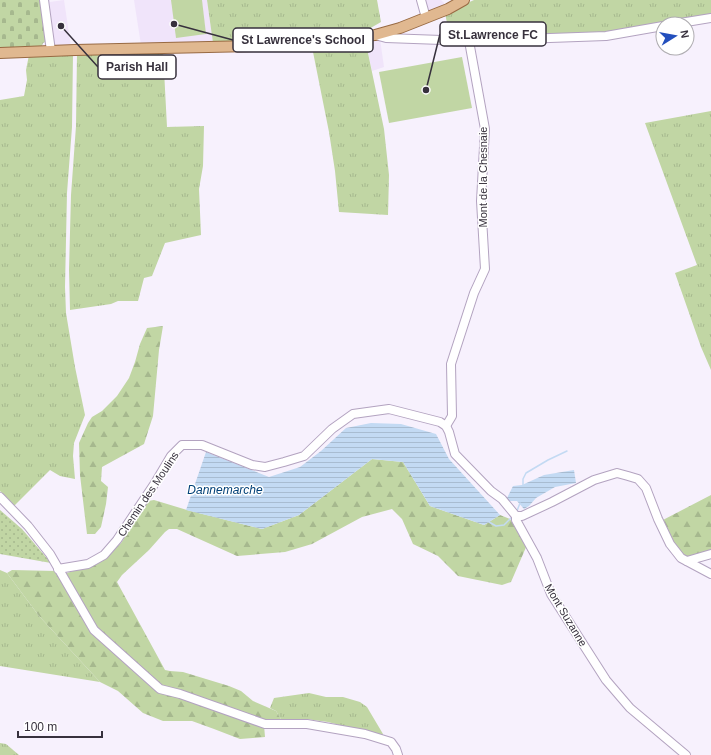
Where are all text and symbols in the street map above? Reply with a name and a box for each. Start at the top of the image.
north arrow [655,16,695,56]
callout: St.Lawrence FC [440,22,546,46]
callout: St Lawrence's School [233,28,373,52]
text: St.Lawrence FC [448,28,538,42]
text: N [678,29,691,39]
text: St Lawrence's School [241,33,365,47]
callout: Parish Hall [98,55,176,79]
text: Parish Hall [106,60,168,74]
street label: Mont de la Chesnaie [477,127,489,227]
street label: Chemin des Moulins [115,449,181,539]
water label: Dannemarche [187,483,263,497]
street label: Mont Suzanne [543,582,589,648]
scale bar [18,713,102,739]
text: 100 m [24,720,57,734]

